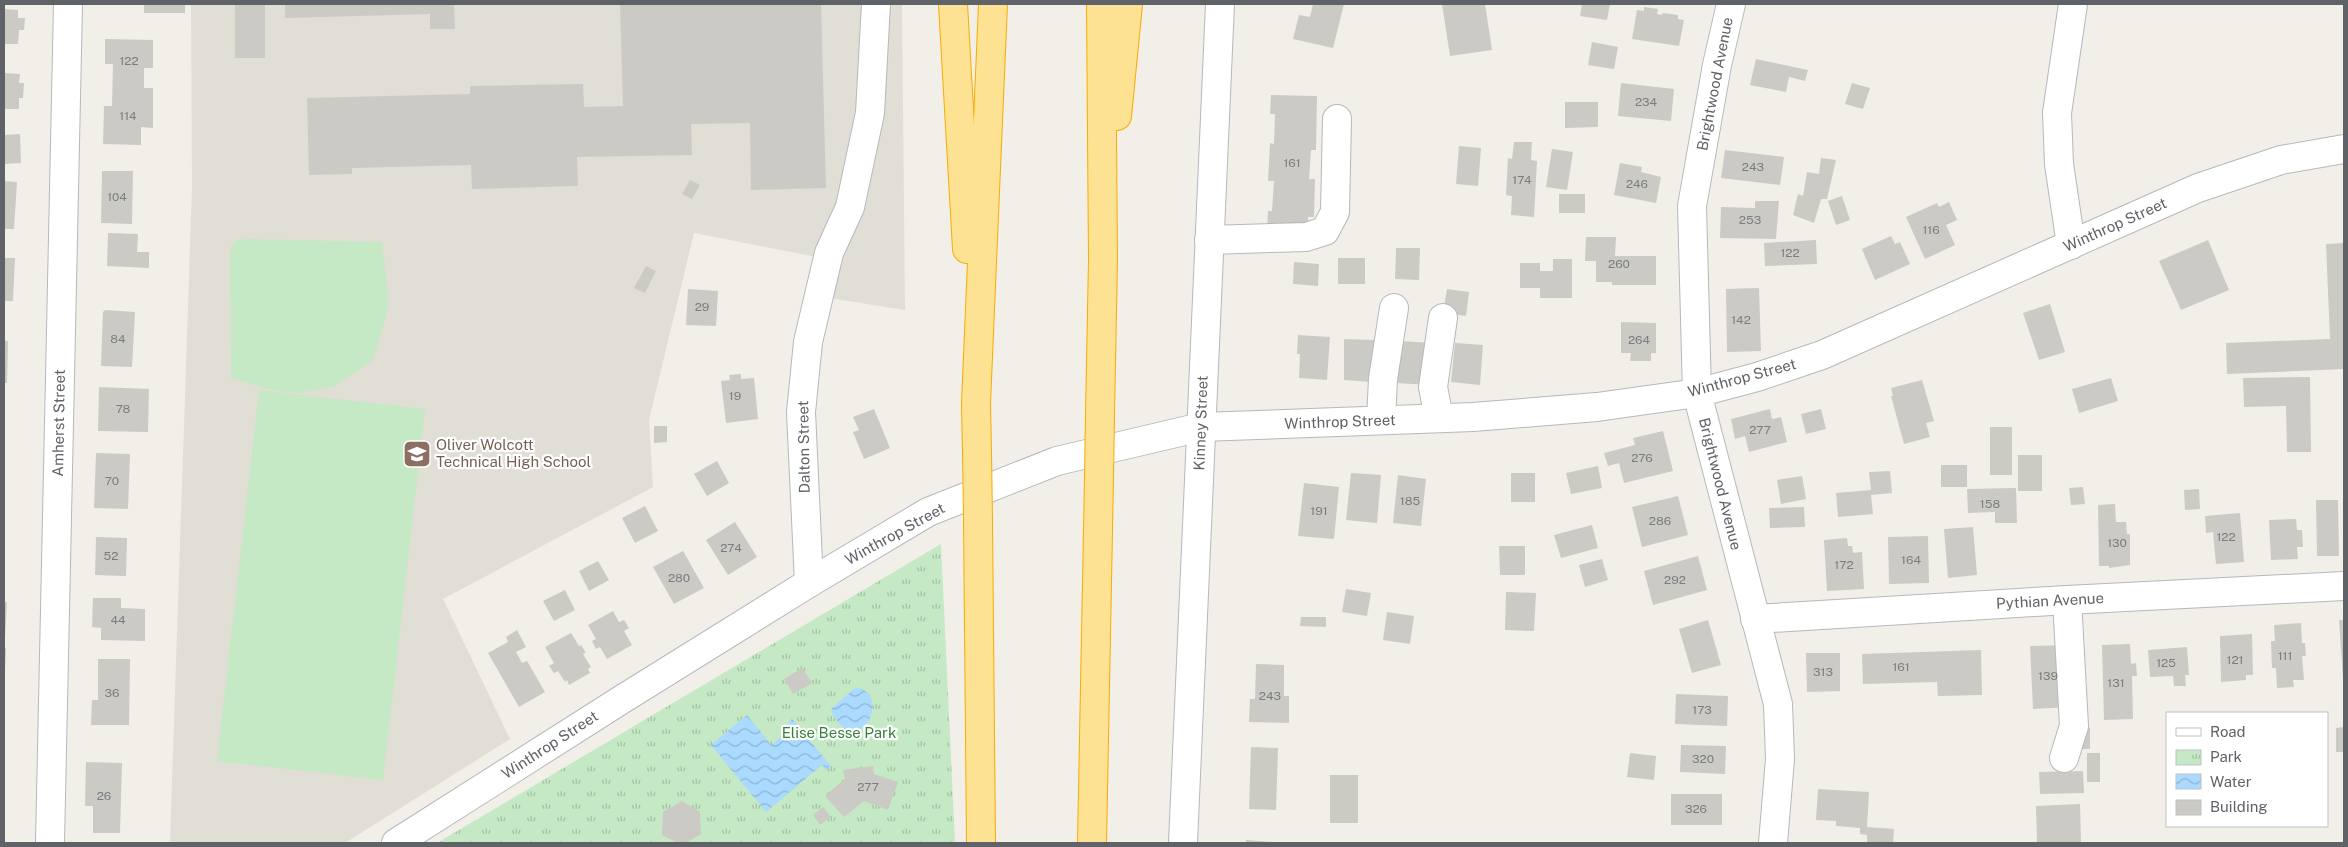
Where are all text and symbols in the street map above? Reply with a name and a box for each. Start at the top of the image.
street label: Brightwood Avenue [1693,16,1736,152]
house number: 122 [119,54,139,68]
house number: 234 [1635,95,1658,109]
house number: 114 [119,109,137,123]
house number: 161 [1283,156,1301,170]
house number: 243 [1742,160,1764,174]
house number: 174 [1512,173,1532,187]
house number: 246 [1626,177,1648,191]
house number: 104 [107,190,127,204]
street label: Winthrop Street [2060,194,2169,255]
house number: 253 [1739,213,1761,227]
house number: 116 [1922,223,1940,237]
house number: 122 [1780,246,1800,260]
house number: 260 [1608,257,1630,271]
house number: 29 [695,300,709,314]
house number: 142 [1731,313,1751,327]
house number: 84 [110,332,126,346]
house number: 264 [1628,333,1651,347]
street label: Winthrop Street [1686,355,1798,400]
street label: Amherst Street [49,369,68,477]
street label: Kinney Street [1190,375,1211,471]
house number: 19 [729,389,741,403]
street label: Dalton Street [794,400,813,494]
house number: 78 [116,402,131,416]
street label: Winthrop Street [1284,411,1396,432]
street label: Brightwood Avenue [1696,416,1745,552]
house number: 277 [1749,423,1771,437]
place label: Oliver Wolcott Technical High School [436,436,591,470]
school or university icon: Oliver Wolcott Technical High School [402,439,432,469]
house number: 276 [1631,451,1653,465]
house number: 70 [105,474,119,488]
house number: 185 [1400,494,1420,508]
house number: 158 [1980,497,2000,511]
street label: Winthrop Street [842,499,948,568]
house number: 191 [1310,504,1328,518]
house number: 286 [1649,514,1671,528]
house number: 122 [2216,530,2236,544]
house number: 130 [2107,536,2127,550]
house number: 274 [720,541,742,555]
house number: 52 [104,549,118,563]
house number: 164 [1901,553,1921,567]
house number: 172 [1834,558,1854,572]
house number: 280 [668,571,690,585]
house number: 292 [1664,573,1686,587]
street label: Pythian Avenue [1995,589,2104,612]
house number: 44 [110,613,126,627]
house number: 111 [2278,649,2292,663]
house number: 121 [2227,653,2243,667]
house number: 125 [2156,656,2176,670]
house number: 161 [1892,660,1910,674]
house number: 313 [1813,665,1833,679]
house number: 139 [2038,669,2058,683]
house number: 131 [2107,676,2125,690]
house number: 36 [105,686,119,700]
house number: 243 [1259,689,1281,703]
house number: 173 [1692,703,1712,717]
street label: Winthrop Street [498,707,601,782]
legend [2166,712,2328,827]
text: Road [2210,723,2246,740]
park label: Elise Besse Park [782,724,896,741]
text: Park [2210,748,2242,765]
house number: 320 [1692,752,1714,766]
text: Water [2210,773,2252,790]
house number: 277 [857,780,879,794]
house number: 26 [97,789,111,803]
text: Building [2210,798,2268,815]
house number: 326 [1685,802,1707,816]

